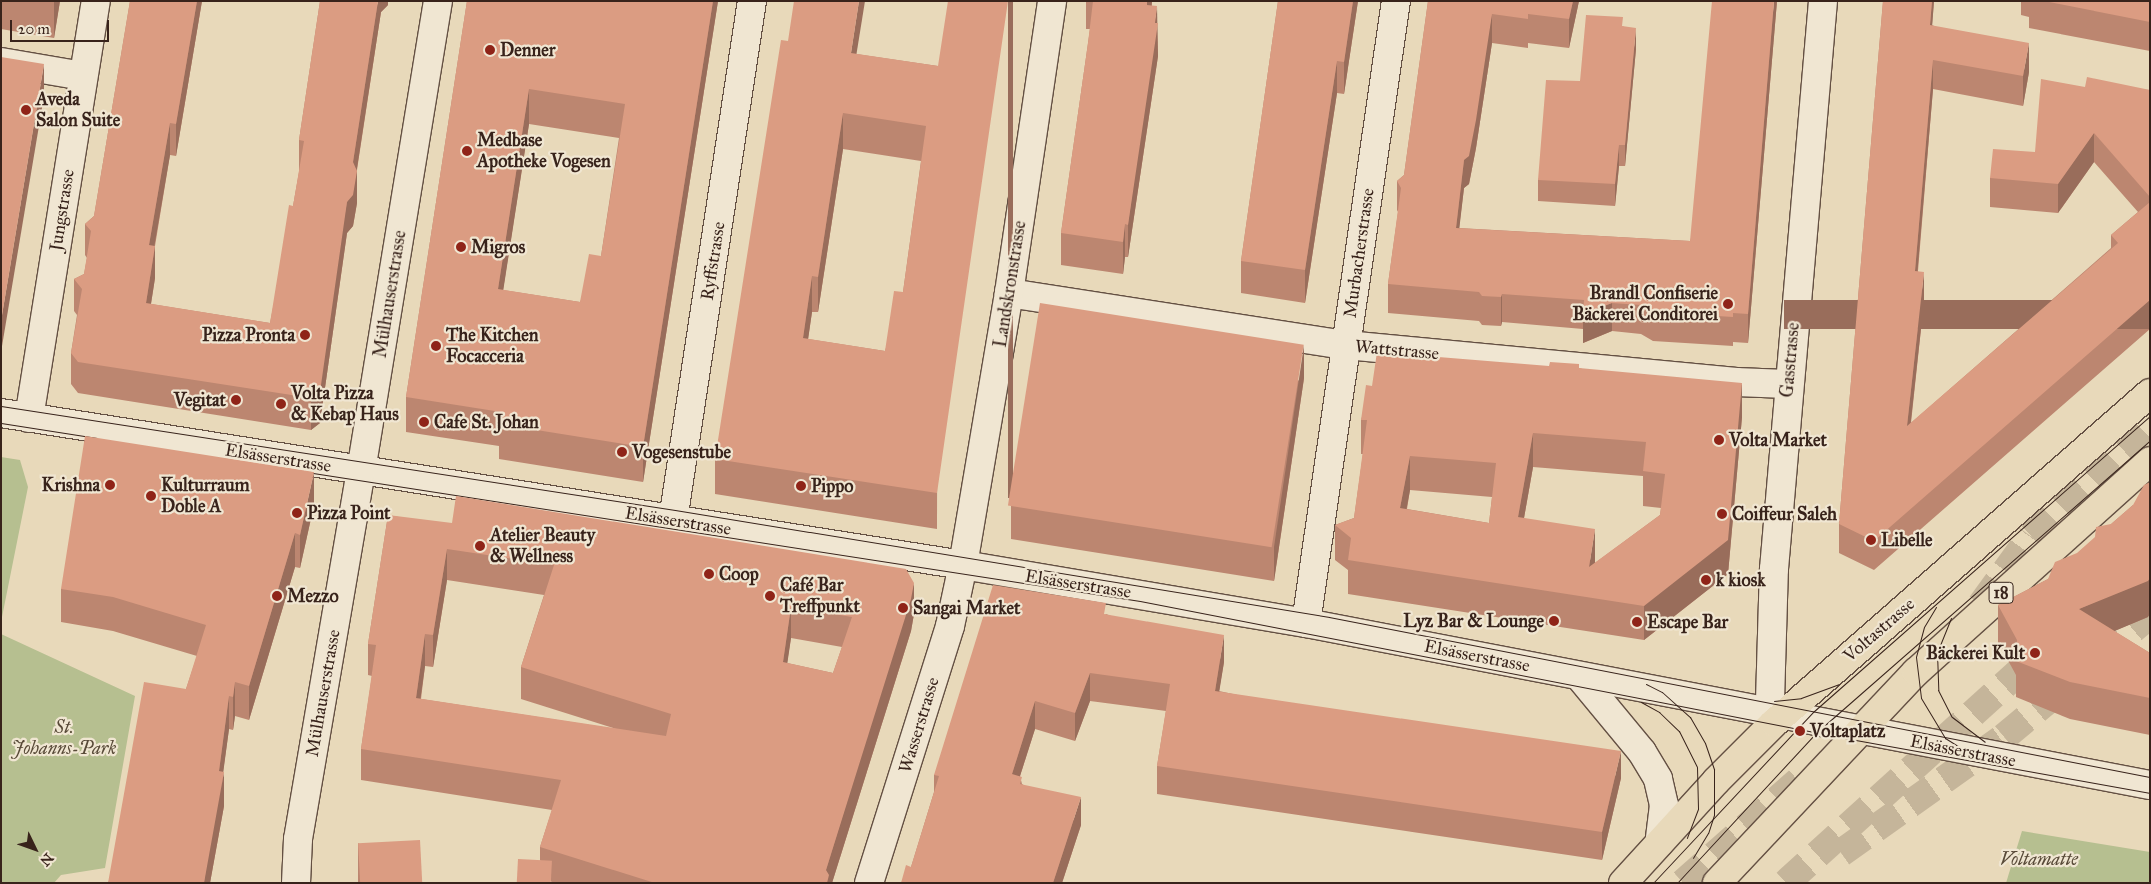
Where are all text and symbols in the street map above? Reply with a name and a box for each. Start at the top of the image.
scale bar [12,10,111,42]
text: 20 m [18,20,50,38]
place label: Denner [500,39,555,61]
marker: Denner [484,44,496,56]
place label: Aveda Salon Suite [36,89,120,132]
marker: Aveda Salon Suite [20,104,32,116]
place label: Medbase Apotheke Vogesen [477,130,611,172]
marker: Medbase Apotheke Vogesen [461,145,473,157]
street label: Jungstrasse [45,168,79,252]
street label: Murbacherstrasse [1339,187,1379,319]
street label: Landskronstrasse [989,219,1031,349]
street label: Ryffstrasse [696,220,730,302]
street label: Mülhauserstrasse [369,229,411,359]
place label: Migros [471,236,525,258]
marker: Migros [455,241,467,253]
place label: Brandl Confiserie Bäckerei Conditorei [1573,283,1718,326]
marker: Brandl Confiserie Bäckerei Conditorei [1722,298,1734,310]
street label: Gasstrasse [1776,322,1804,398]
place label: Pizza Pronta [202,324,295,346]
place label: The Kitchen Focacceria [446,325,538,368]
marker: Pizza Pronta [299,329,311,341]
street label: Wattstrasse [1354,336,1440,364]
marker: The Kitchen Focacceria [430,340,442,352]
place label: Volta Pizza & Kebap Haus [291,383,399,426]
place label: Vegitat [174,389,226,411]
marker: Vegitat [230,394,242,406]
marker: Volta Pizza & Kebap Haus [275,398,287,410]
place label: Cafe St. Johan [434,411,539,433]
marker: Cafe St. Johan [418,416,430,428]
place label: Volta Market [1729,429,1827,451]
marker: Volta Market [1713,434,1725,446]
street label: Elsässerstrasse [223,439,333,477]
place label: Vogesenstube [632,441,731,463]
marker: Vogesenstube [616,446,628,458]
place label: Krishna [42,474,100,496]
place label: Kulturraum Doble A [161,475,250,518]
place label: Pippo [811,475,853,497]
marker: Krishna [104,479,116,491]
marker: Pippo [795,480,807,492]
marker: Kulturraum Doble A [145,490,157,502]
place label: Pizza Point [307,502,390,524]
street label: Elsässerstrasse [623,502,733,540]
place label: Coiffeur Saleh [1732,503,1837,525]
marker: Pizza Point [291,507,303,519]
marker: Coiffeur Saleh [1716,508,1728,520]
place label: Atelier Beauty & Wellness [490,525,595,568]
place label: Libelle [1881,529,1933,551]
marker: Libelle [1865,534,1877,546]
marker: Atelier Beauty & Wellness [474,540,486,552]
place label: Coop [719,563,759,585]
street label: Elsässerstrasse [1023,565,1133,603]
marker: Coop [703,568,715,580]
place label: k kiosk [1716,569,1766,591]
marker: k kiosk [1700,574,1712,586]
place label: Café Bar Treffpunkt [780,575,860,618]
road number: 18 [1988,580,2014,606]
place label: Mezzo [287,585,339,607]
marker: Mezzo [271,590,283,602]
marker: Café Bar Treffpunkt [764,590,776,602]
street label: Voltastrasse [1839,593,1919,667]
place label: Sangai Market [913,597,1020,619]
marker: Sangai Market [897,602,909,614]
place label: Lyz Bar & Lounge [1403,610,1544,632]
place label: Escape Bar [1647,611,1728,633]
marker: Lyz Bar & Lounge [1548,615,1560,627]
marker: Escape Bar [1631,616,1643,628]
street label: Mülhauserstrasse [301,628,345,758]
street label: Elsässerstrasse [1422,635,1532,677]
place label: Bäckerei Kult [1926,642,2025,664]
marker: Bäckerei Kult [2029,647,2041,659]
street label: Wasserstrasse [894,674,944,776]
park label: St. Johanns-Park [12,717,116,760]
place label: Voltaplatz [1810,720,1885,742]
marker: Voltaplatz [1794,725,1806,737]
street label: Elsässerstrasse [1908,730,2018,772]
north arrow [10,824,60,874]
park label: Voltamatte [2000,848,2078,870]
text: N [36,849,57,869]

